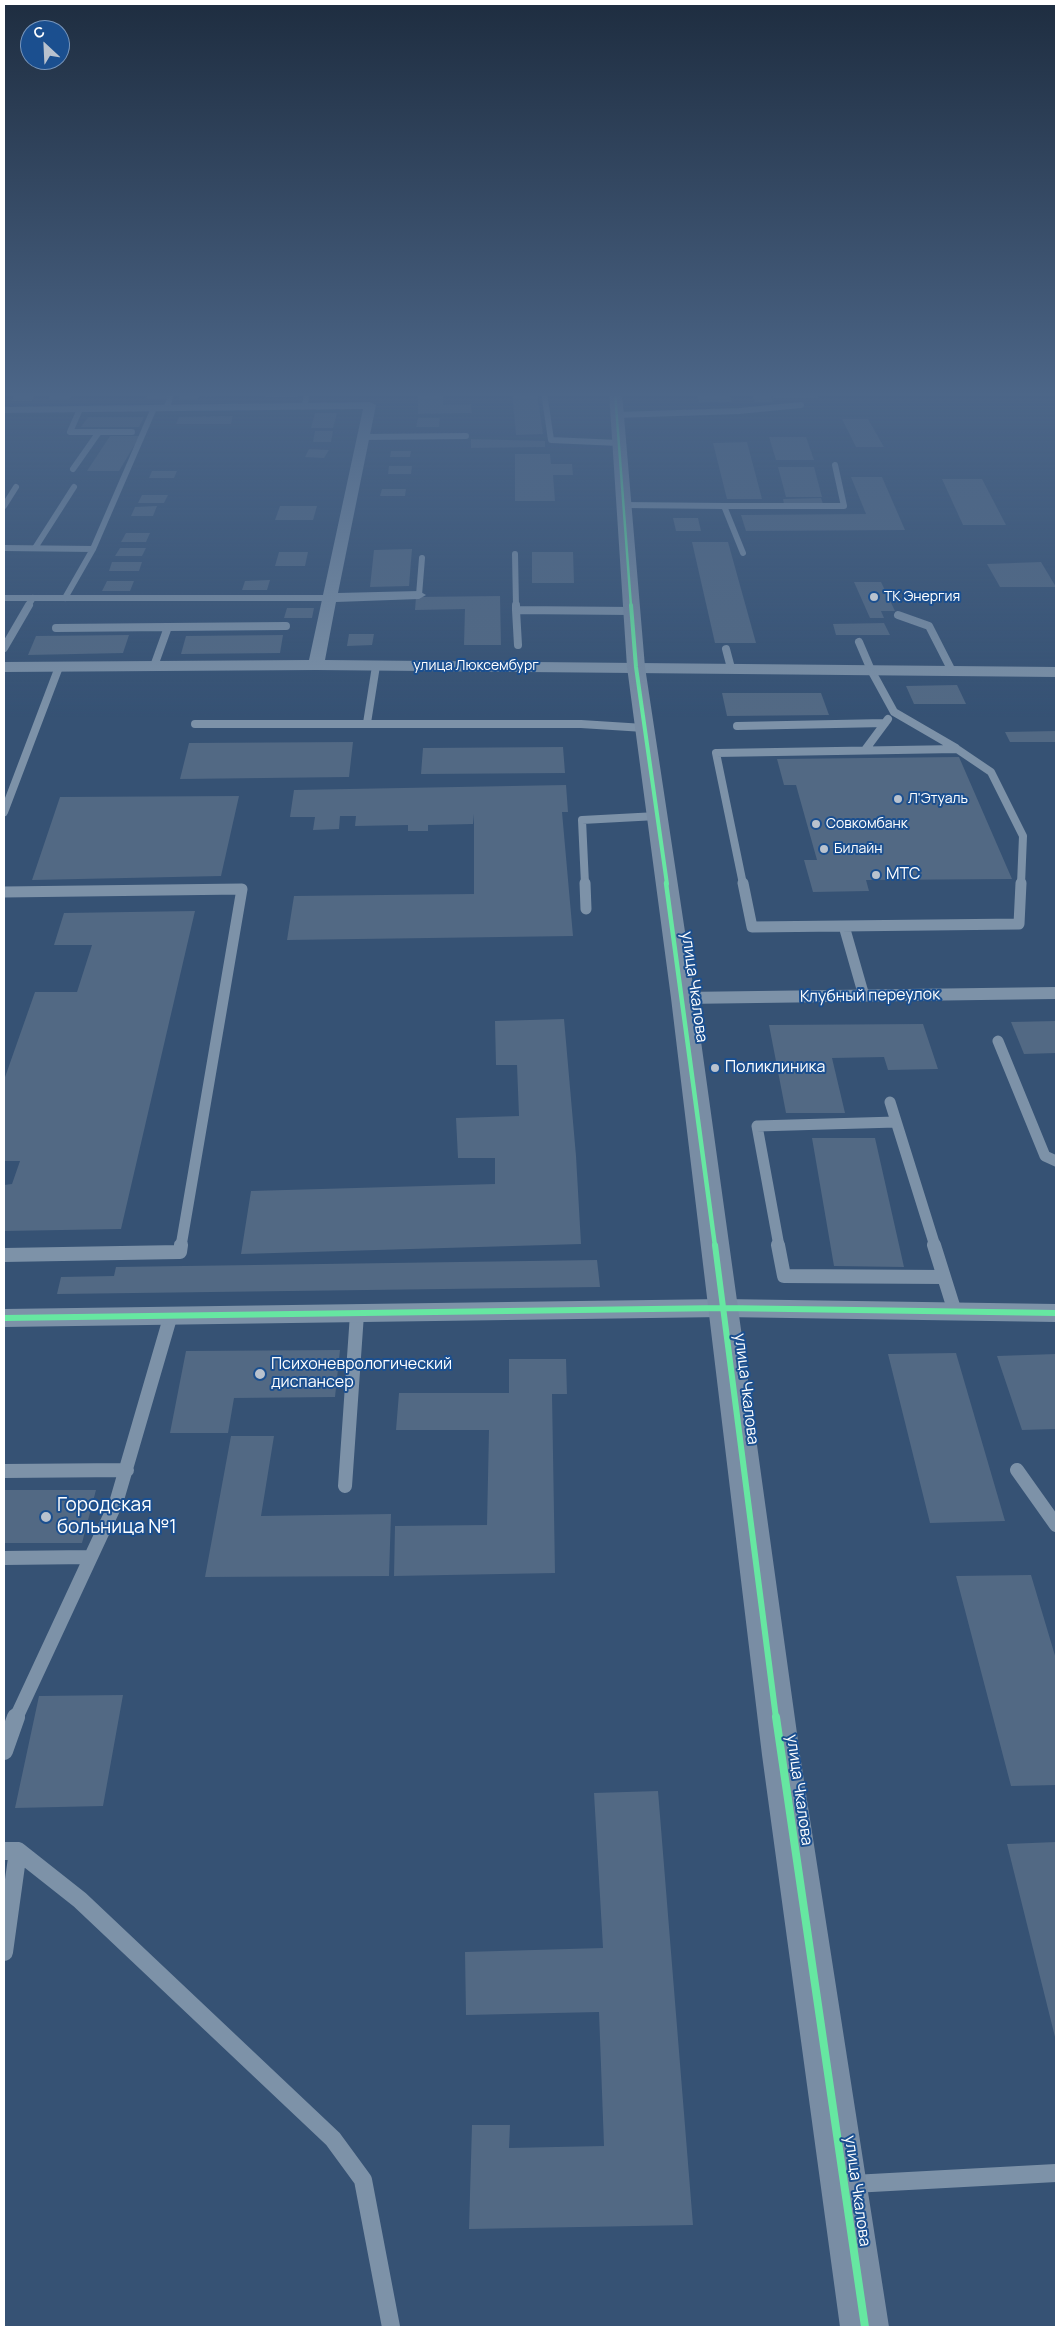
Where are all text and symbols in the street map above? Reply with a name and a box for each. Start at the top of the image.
north arrow [20,20,70,70]
text: С [30,21,48,43]
place label: ТК Энергия [884,589,960,605]
marker: ТК Энергия [868,591,880,603]
street label: улица Люксембург [413,658,539,674]
place label: Л'Этуаль [908,791,968,807]
marker: Л'Этуаль [892,793,904,805]
place label: Совкомбанк [826,816,908,832]
marker: Совкомбанк [810,818,822,830]
place label: Билайн [834,841,882,857]
marker: Билайн [818,843,830,855]
place label: МТС [886,865,920,885]
marker: МТС [870,869,882,881]
street label: улица Чкалова [677,930,711,1044]
street label: Клубный переулок [800,985,940,1007]
place label: Поликлиника [725,1058,825,1078]
marker: Поликлиника [709,1062,721,1074]
street label: улица Чкалова [730,1332,762,1446]
place label: Психоневрологический диспансер [271,1355,452,1393]
marker: Психоневрологический диспансер [253,1367,267,1381]
place label: Городская больница №1 [57,1495,177,1539]
marker: Городская больница №1 [39,1510,53,1524]
street label: улица Чкалова [782,1733,816,1847]
street label: улица Чкалова [840,2134,874,2248]

